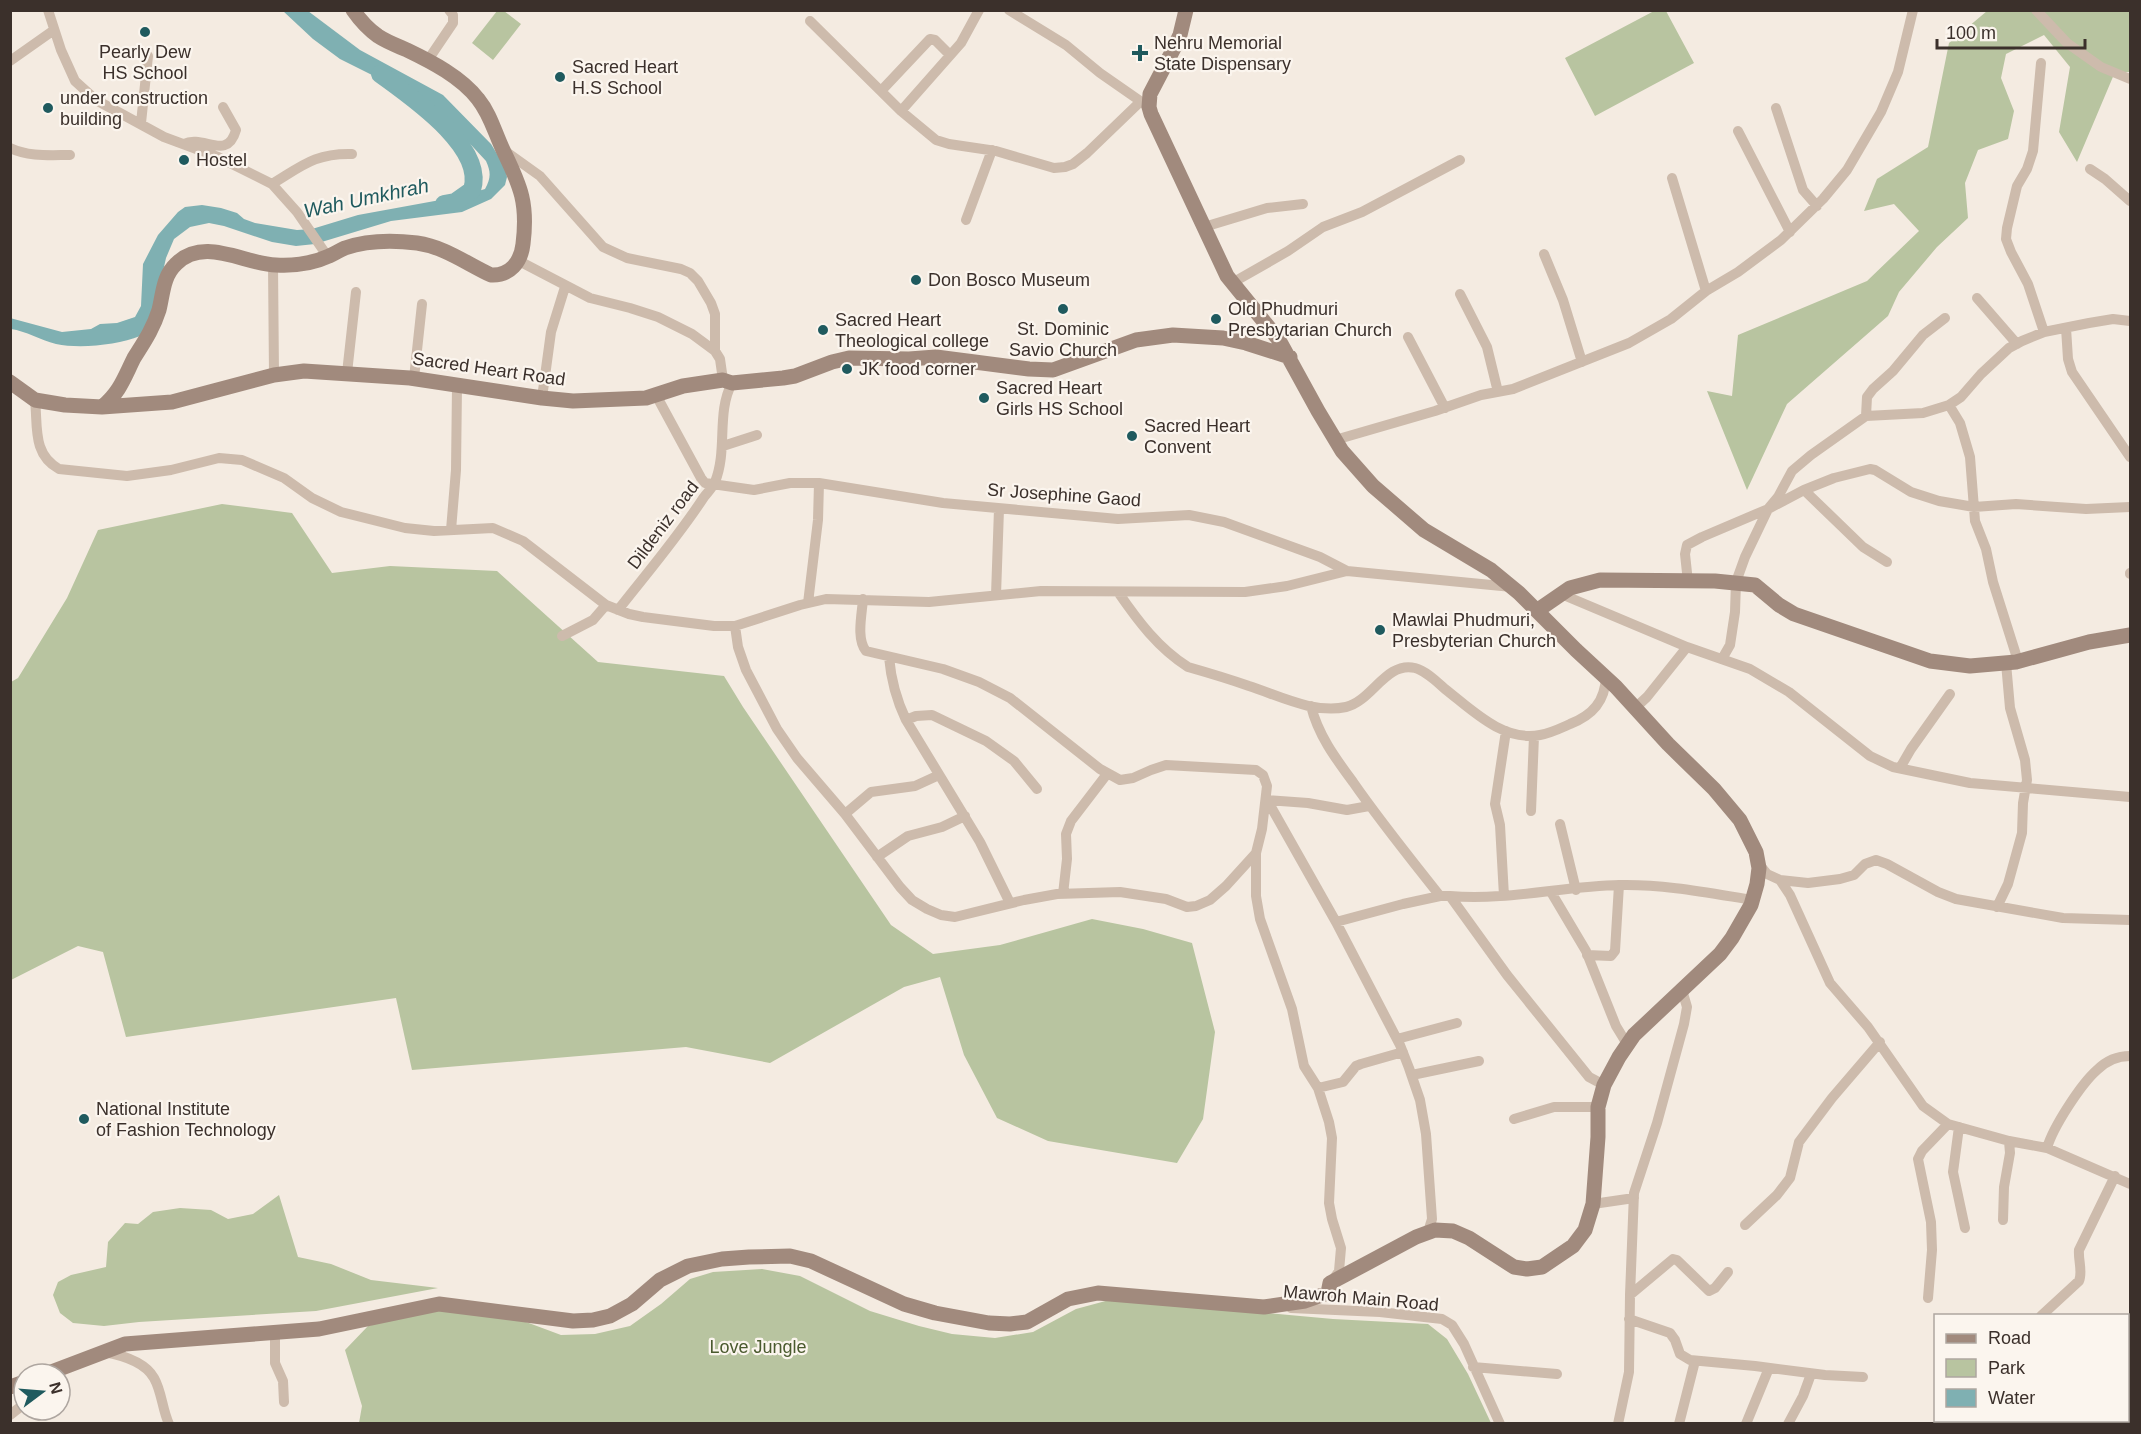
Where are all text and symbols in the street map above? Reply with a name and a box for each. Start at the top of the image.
scale bar [1937,12,2086,50]
text: 100 m [1946,23,1996,43]
marker: Pearly Dew HS School [138,25,152,39]
place label: Nehru Memorial State Dispensary [1154,33,1291,74]
place label: Pearly Dew HS School [99,42,192,83]
marker: Nehru Memorial State Dispensary [1131,44,1149,62]
place label: Sacred Heart H.S School [572,57,678,98]
marker: Sacred Heart H.S School [553,70,567,84]
place label: under construction building [60,88,208,129]
marker: under construction building [41,101,55,115]
place label: Hostel [196,150,247,170]
marker: Hostel [177,153,191,167]
water label: Wah Umkhrah [301,174,431,222]
place label: Don Bosco Museum [928,270,1090,290]
marker: Don Bosco Museum [909,273,923,287]
place label: Old Phudmuri Presbytarian Church [1228,299,1392,340]
marker: St. Dominic Savio Church [1056,302,1070,316]
place label: Sacred Heart Theological college [835,310,989,351]
marker: Old Phudmuri Presbytarian Church [1209,312,1223,326]
place label: St. Dominic Savio Church [1009,319,1117,360]
marker: Sacred Heart Theological college [816,323,830,337]
street label: Sacred Heart Road [411,348,567,390]
place label: JK food corner [859,359,976,379]
marker: JK food corner [840,362,854,376]
place label: Sacred Heart Girls HS School [996,378,1123,419]
marker: Sacred Heart Girls HS School [977,391,991,405]
place label: Sacred Heart Convent [1144,416,1250,457]
marker: Sacred Heart Convent [1125,429,1139,443]
street label: Dildeniz road [623,477,703,573]
street label: Sr Josephine Gaod [986,480,1142,510]
place label: Mawlai Phudmuri, Presbyterian Church [1392,610,1556,651]
marker: Mawlai Phudmuri, Presbyterian Church [1373,623,1387,637]
place label: National Institute of Fashion Technology [96,1099,276,1140]
marker: National Institute of Fashion Technology [77,1112,91,1126]
street label: Mawroh Main Road [1282,1281,1440,1315]
legend [1934,1314,2129,1422]
text: Road [1988,1328,2031,1348]
park label: Love Jungle [709,1337,807,1357]
text: Park [1988,1358,2026,1378]
north arrow [12,1362,72,1422]
text: N [46,1380,66,1396]
text: Water [1988,1388,2035,1408]

